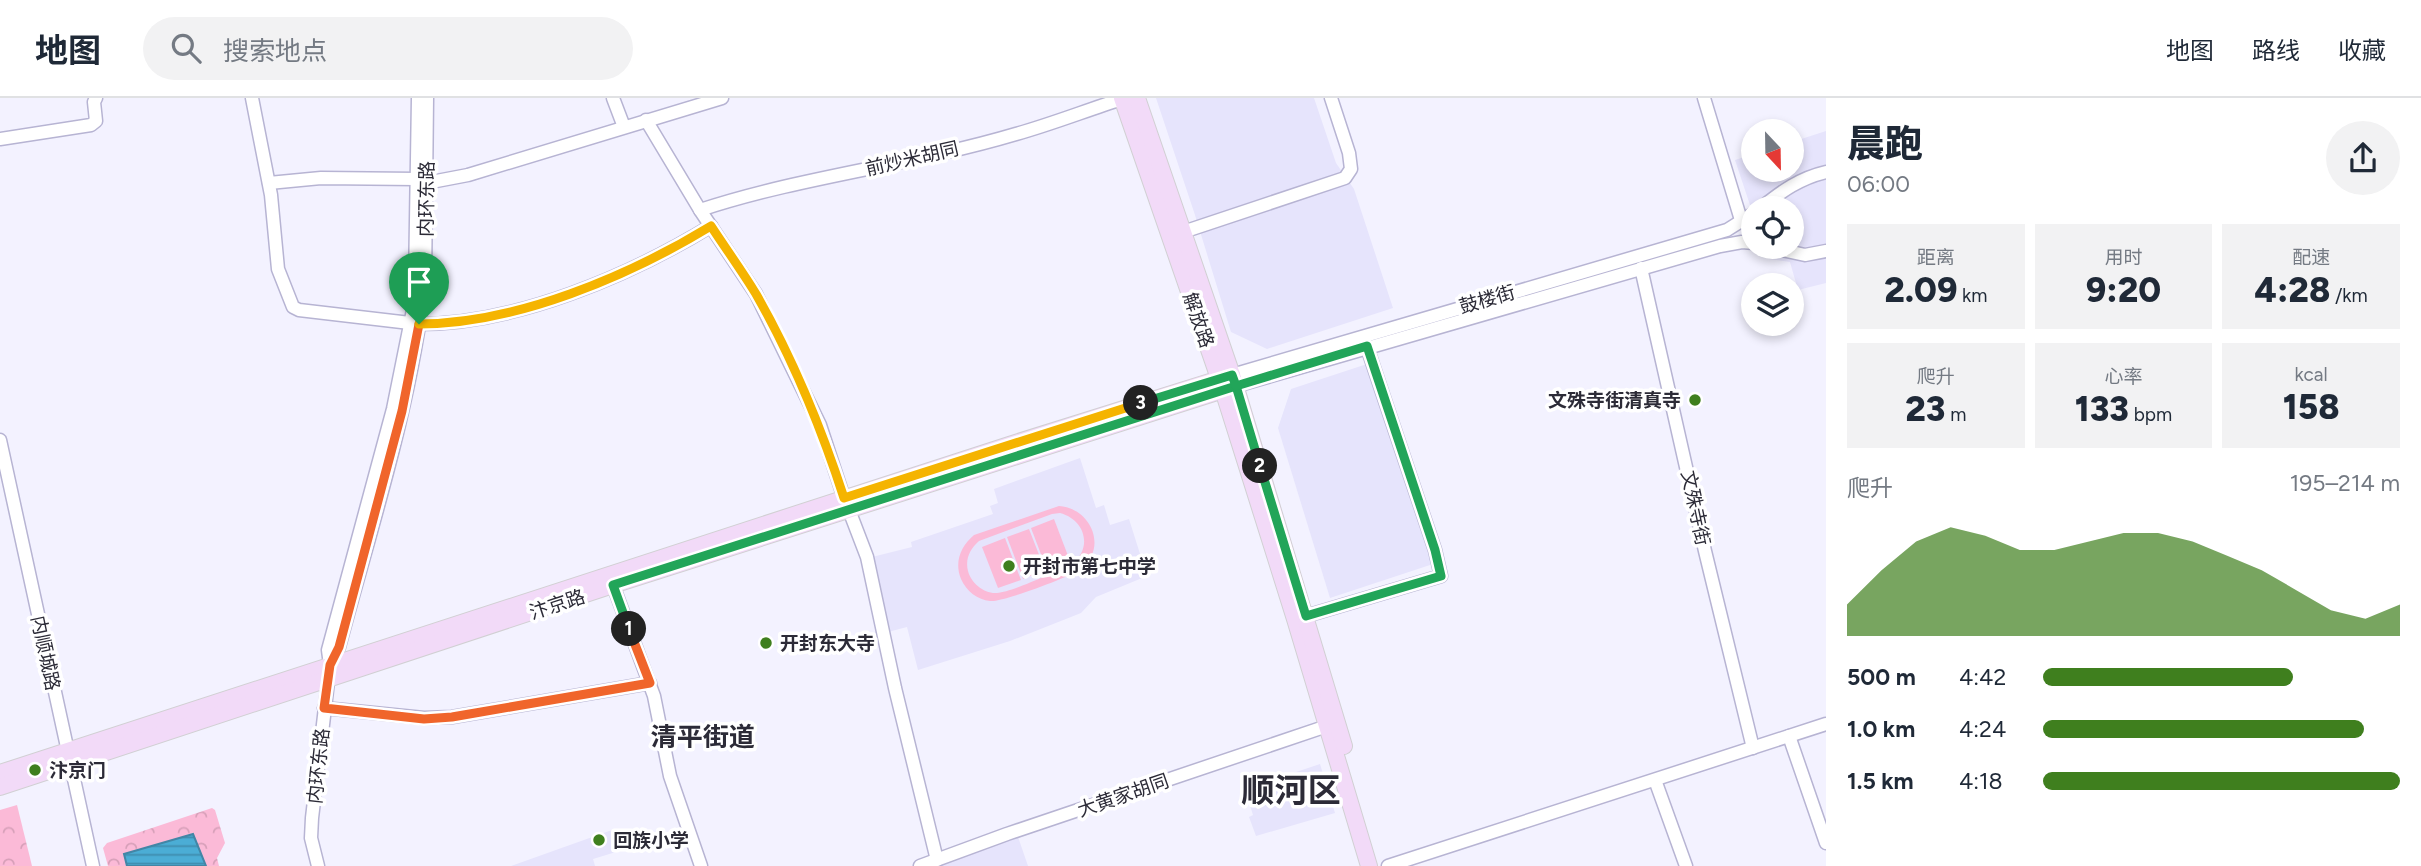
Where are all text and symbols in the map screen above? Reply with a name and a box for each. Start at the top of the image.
search box [143,17,633,80]
icon: search [167,29,205,67]
text: 地图 [35,31,101,70]
text: 搜索地点 [223,35,327,67]
text: 地图 [2166,36,2214,65]
text: 路线 [2252,36,2300,65]
text: 收藏 [2338,36,2386,65]
north arrow [1741,119,1804,182]
map controls [1741,119,1804,336]
text: 晨跑 [1847,121,1923,167]
button: share [2326,121,2400,195]
street label: 前炒米胡同 [863,137,961,180]
street label: 内环东路 [414,161,439,237]
text: 06:00 [1847,170,1910,198]
button: locate [1741,196,1804,259]
text: 距离 [1917,246,1955,269]
text: 用时 [2104,246,2143,269]
text: 配速 [2292,246,2330,269]
pin [389,252,449,324]
icon: arrive [400,263,438,301]
text: 2.09 [1884,269,1957,311]
text: 9:20 [2086,269,2161,311]
text: 4:28 [2255,269,2330,311]
button: layers [1741,273,1804,336]
street label: 鼓楼街 [1457,281,1518,318]
text: km [1957,284,1988,307]
text: /km [2330,284,2368,307]
street label: 解放路 [1178,289,1219,351]
text: kcal [2295,363,2328,386]
text: 爬升 [1917,365,1955,388]
text: 心率 [2104,365,2143,388]
pin: 3 [1124,386,1158,420]
text: 158 [2283,386,2340,428]
text: 23 [1905,388,1946,430]
text: 133 [2075,388,2129,430]
place label: 文殊寺街清真寺 [1548,389,1681,412]
text: 3 [1135,391,1146,414]
marker: 文殊寺街清真寺 [1687,392,1703,408]
text: m [1946,403,1966,426]
text: bpm [2129,403,2172,426]
pin: 2 [1242,448,1278,484]
text: 2 [1254,454,1265,477]
street label: 文殊寺街 [1676,469,1715,548]
text: 195–214 m [2290,469,2400,497]
text: 爬升 [1847,474,1893,502]
place label: 开封市第七中学 [1023,555,1156,578]
marker: 开封市第七中学 [1001,558,1017,574]
street label: 汴京路 [526,585,588,624]
pin: 1 [612,612,646,646]
street label: 内顺城路 [26,614,65,693]
text: 1 [624,617,633,640]
place label: 开封东大寺 [780,632,875,655]
marker: 开封东大寺 [758,635,774,651]
text: 500 m [1847,663,1916,691]
text: 4:42 [1959,663,2006,691]
text: 1.0 km [1847,715,1915,743]
text: 4:24 [1959,715,2006,743]
district label: 清平街道 [651,721,755,753]
street label: 内环东路 [303,727,334,805]
place label: 汴京门 [49,759,106,782]
marker: 汴京门 [27,762,43,778]
text: 1.5 km [1847,767,1914,795]
text: 4:18 [1959,767,2003,795]
street label: 大黄家胡同 [1074,769,1172,822]
district label: 顺河区 [1242,771,1341,810]
place label: 回族小学 [613,829,689,852]
marker: 回族小学 [591,832,607,848]

